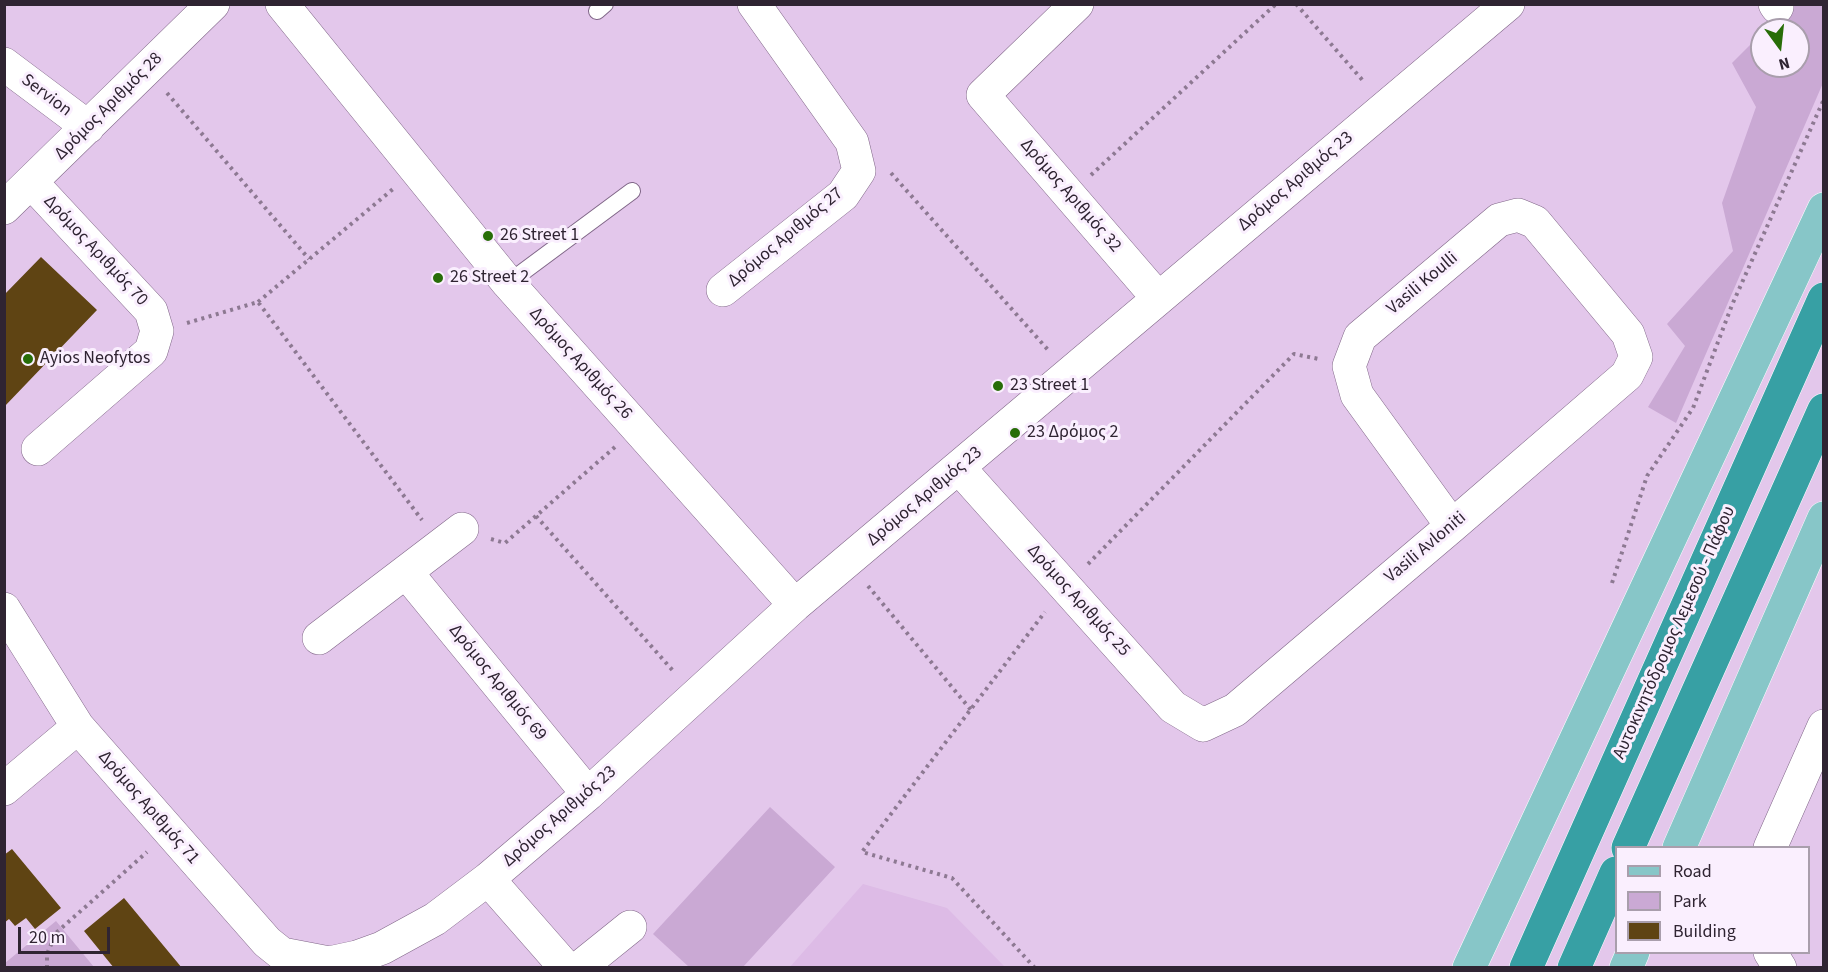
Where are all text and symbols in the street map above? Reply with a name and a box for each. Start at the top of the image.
north arrow [1750,18,1810,78]
street label: Δρόμος Αριθμός 28 [51,49,167,165]
text: N [1776,51,1792,75]
street label: Servion [16,70,76,122]
street label: Δρόμος Αριθμός 23 [1234,128,1358,236]
street label: Δρόμος Αριθμός 32 [1015,135,1125,257]
street label: Δρόμος Αριθμός 27 [724,184,848,292]
street label: Δρόμος Αριθμός 70 [38,191,152,311]
place label: 26 Street 1 [500,225,579,247]
marker: 26 Street 1 [481,229,495,243]
street label: Vasili Koulli [1383,248,1463,320]
place label: 26 Street 2 [450,267,529,289]
marker: 26 Street 2 [431,271,445,285]
street label: Δρόμος Αριθμός 26 [524,303,636,425]
place label: Ayios Neofytos [40,348,150,370]
marker: Ayios Neofytos [21,352,35,366]
place label: 23 Street 1 [1010,375,1089,397]
marker: 23 Street 1 [991,379,1005,393]
place label: 23 Δρόμος 2 [1027,422,1118,444]
marker: 23 Δρόμος 2 [1008,426,1022,440]
street label: Δρόμος Αριθμός 23 [863,443,987,551]
street label: Αυτοκινητόδρομος Λεμεσού - Πάφου [1609,503,1741,763]
street label: Vasili Avloniti [1381,508,1471,588]
street label: Δρόμος Αριθμός 25 [1022,540,1134,662]
street label: Δρόμος Αριθμός 69 [443,620,551,746]
street label: Δρόμος Αριθμός 71 [93,747,203,869]
street label: Δρόμος Αριθμός 23 [499,762,621,872]
legend [1615,846,1810,954]
text: Road [1673,859,1712,884]
text: Park [1673,889,1707,914]
scale bar [21,915,112,953]
text: Building [1673,919,1736,944]
text: 20 m [29,925,65,950]

